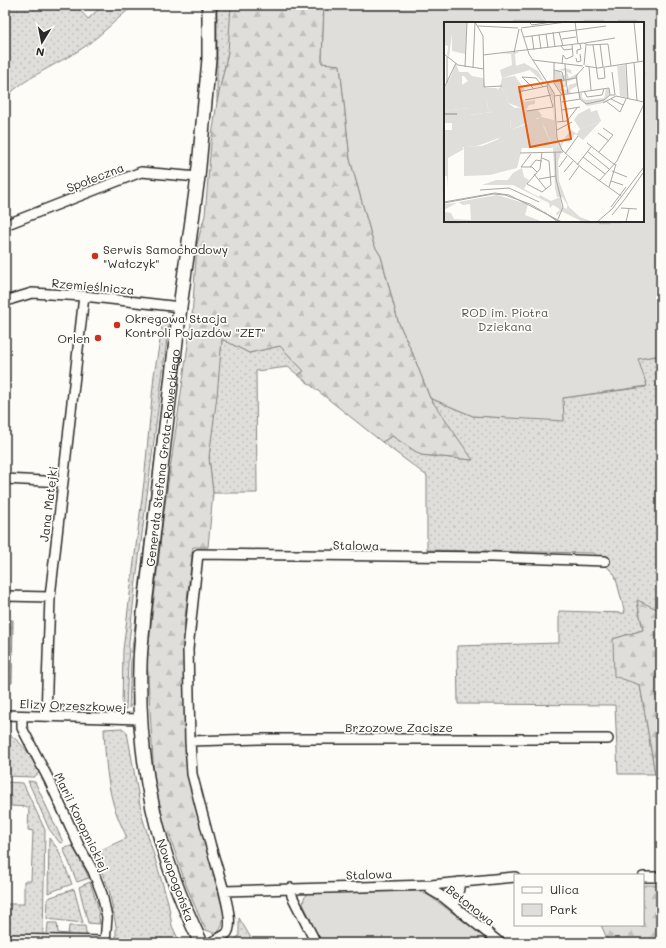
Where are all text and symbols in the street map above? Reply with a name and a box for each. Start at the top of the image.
north arrow [22,22,62,62]
inset map [444,22,644,222]
text: N [35,44,46,60]
street label: Społeczna [64,159,126,195]
place label: Serwis Samochodowy "Wałczyk" [103,241,228,271]
marker: Serwis Samochodowy "Wałczyk" [90,251,100,261]
street label: Rzemieślnicza [51,274,135,298]
park label: ROD im. Piotra Dziekana [462,304,548,334]
place label: Okręgowa Stacja Kontroli Pojazdów "ZET" [125,310,266,340]
marker: Okręgowa Stacja Kontroli Pojazdów "ZET" [112,320,122,330]
place label: Orlen [57,330,90,346]
marker: Orlen [93,333,103,343]
street label: Generała Stefana Grota-Roweckiego [142,348,183,567]
street label: Jana Matejki [35,465,61,543]
street label: Stalowa [333,537,379,553]
street label: Elizy Orzeszkowej [19,695,127,715]
street label: Brzozowe Zacisze [345,719,453,735]
street label: Marii Konopnickiej [51,770,113,874]
street label: Nowopogońska [154,836,198,924]
street label: Stalowa [346,865,392,883]
legend [514,874,644,926]
street label: Betonowa [443,881,499,929]
text: Ulica [550,881,579,897]
text: Park [550,901,577,917]

